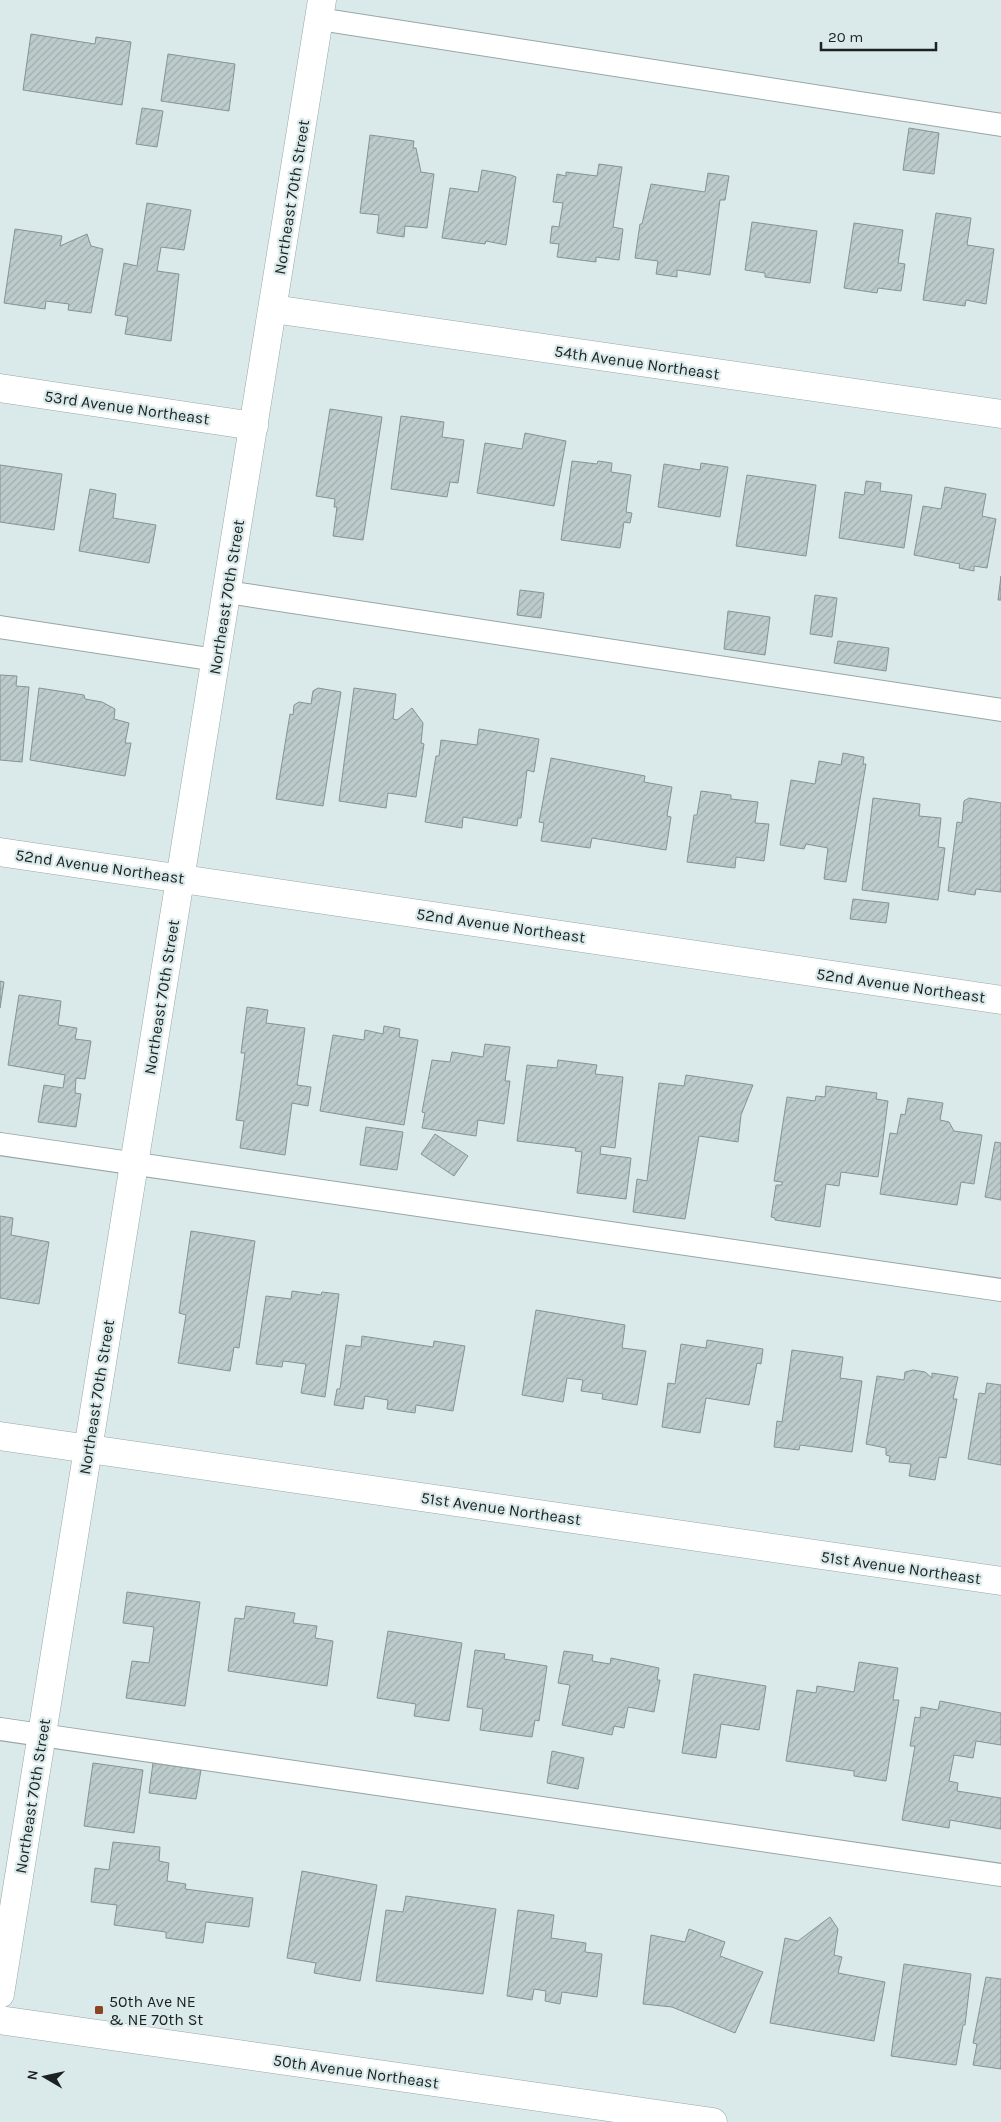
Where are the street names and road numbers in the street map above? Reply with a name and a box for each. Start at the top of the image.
street label: Northeast 70th Street [270,118,313,276]
street label: 54th Avenue Northeast [553,342,721,383]
street label: 53rd Avenue Northeast [43,386,211,428]
street label: Northeast 70th Street [205,518,248,676]
street label: 52nd Avenue Northeast [14,845,186,888]
street label: 52nd Avenue Northeast [415,904,587,947]
street label: Northeast 70th Street [140,918,183,1076]
street label: 52nd Avenue Northeast [815,964,987,1007]
street label: Northeast 70th Street [75,1318,118,1476]
street label: 51st Avenue Northeast [420,1488,582,1529]
street label: 51st Avenue Northeast [820,1547,982,1588]
street label: Northeast 70th Street [11,1717,54,1875]
street label: 50th Avenue Northeast [272,2050,440,2093]

